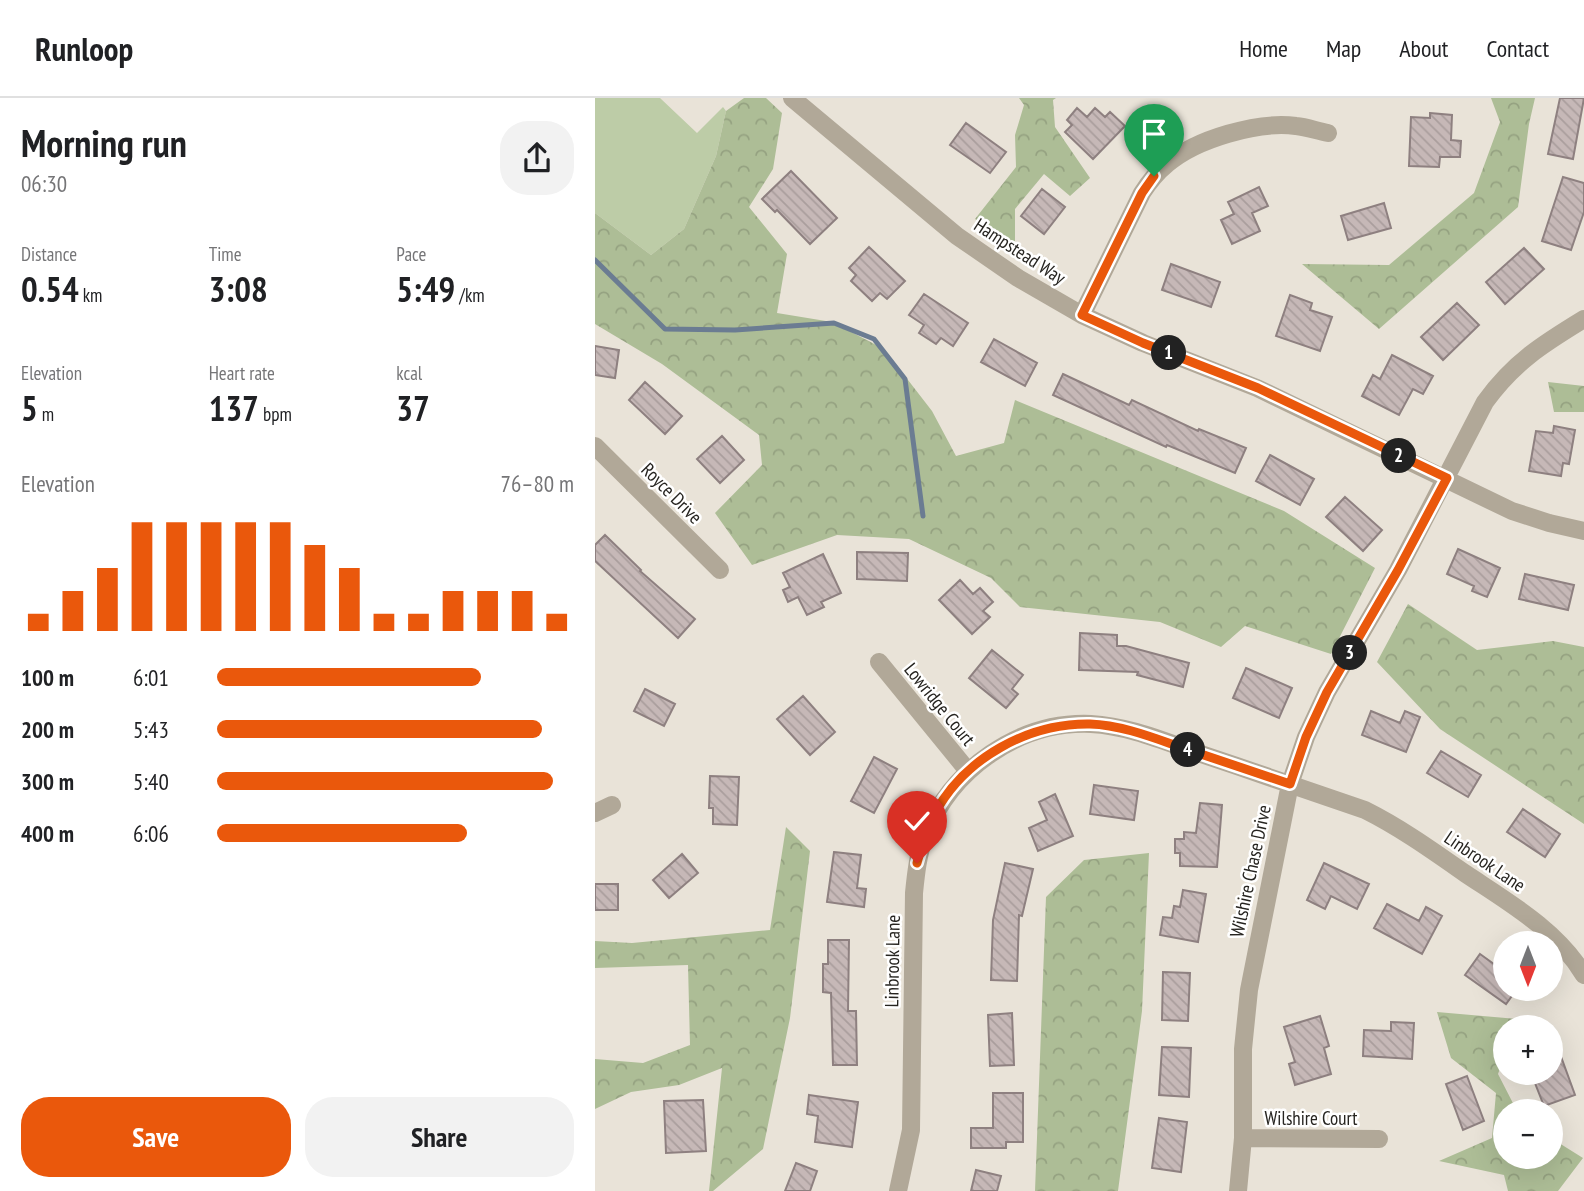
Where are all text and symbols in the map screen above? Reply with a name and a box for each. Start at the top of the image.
text: Runloop [35,27,133,70]
text: Home [1239,33,1288,64]
text: Map [1326,33,1361,64]
text: About [1399,33,1448,64]
text: Contact [1486,33,1549,64]
pin [1124,104,1184,176]
icon: arrive [1135,115,1173,153]
text: Morning run [21,118,187,167]
button: share [500,121,574,195]
text: 06:30 [21,169,67,198]
street label: Hampstead Way [970,213,1071,290]
text: Distance [21,242,77,266]
text: Time [209,242,242,266]
text: Pace [396,242,426,266]
text: 0.54 [21,266,79,312]
text: 3:08 [209,266,268,312]
text: 5:49 [396,266,455,312]
text: km [79,283,102,307]
text: /km [455,283,485,307]
pin: 1 [1151,336,1187,370]
text: 1 [1164,340,1173,364]
text: Elevation [21,361,82,385]
text: Heart rate [209,361,275,385]
text: kcal [396,361,422,385]
text: 5 [21,385,38,431]
text: 137 [209,385,259,431]
text: 37 [396,385,430,431]
text: m [38,402,54,426]
text: bpm [259,402,292,426]
pin: 2 [1381,438,1417,474]
text: 2 [1394,443,1403,467]
street label: Royce Drive [637,458,708,529]
text: Elevation [21,469,95,498]
text: 76–80 m [501,469,574,498]
pin: 3 [1333,636,1367,670]
text: 3 [1345,640,1354,664]
street label: Lowridge Court [899,658,981,751]
text: 100 m [21,663,74,692]
text: 6:01 [133,663,169,692]
text: 200 m [21,715,74,744]
text: 5:43 [133,715,169,744]
pin: 4 [1171,732,1205,768]
text: 4 [1183,737,1192,761]
text: 300 m [21,767,74,796]
text: 5:40 [133,767,169,796]
pin [887,791,947,863]
icon: check [898,802,936,840]
street label: Wilshire Chase Drive [1224,802,1276,939]
text: 400 m [21,819,74,848]
text: 6:06 [133,819,169,848]
street label: Linbrook Lane [1440,825,1530,897]
street label: Linbrook Lane [879,914,905,1007]
north arrow [1493,931,1563,1001]
map controls [1493,931,1563,1169]
button: + [1493,1015,1563,1085]
button: Save [21,1097,291,1177]
button: Share [305,1097,574,1177]
button: − [1493,1099,1563,1169]
street label: Wilshire Court [1265,1106,1358,1130]

